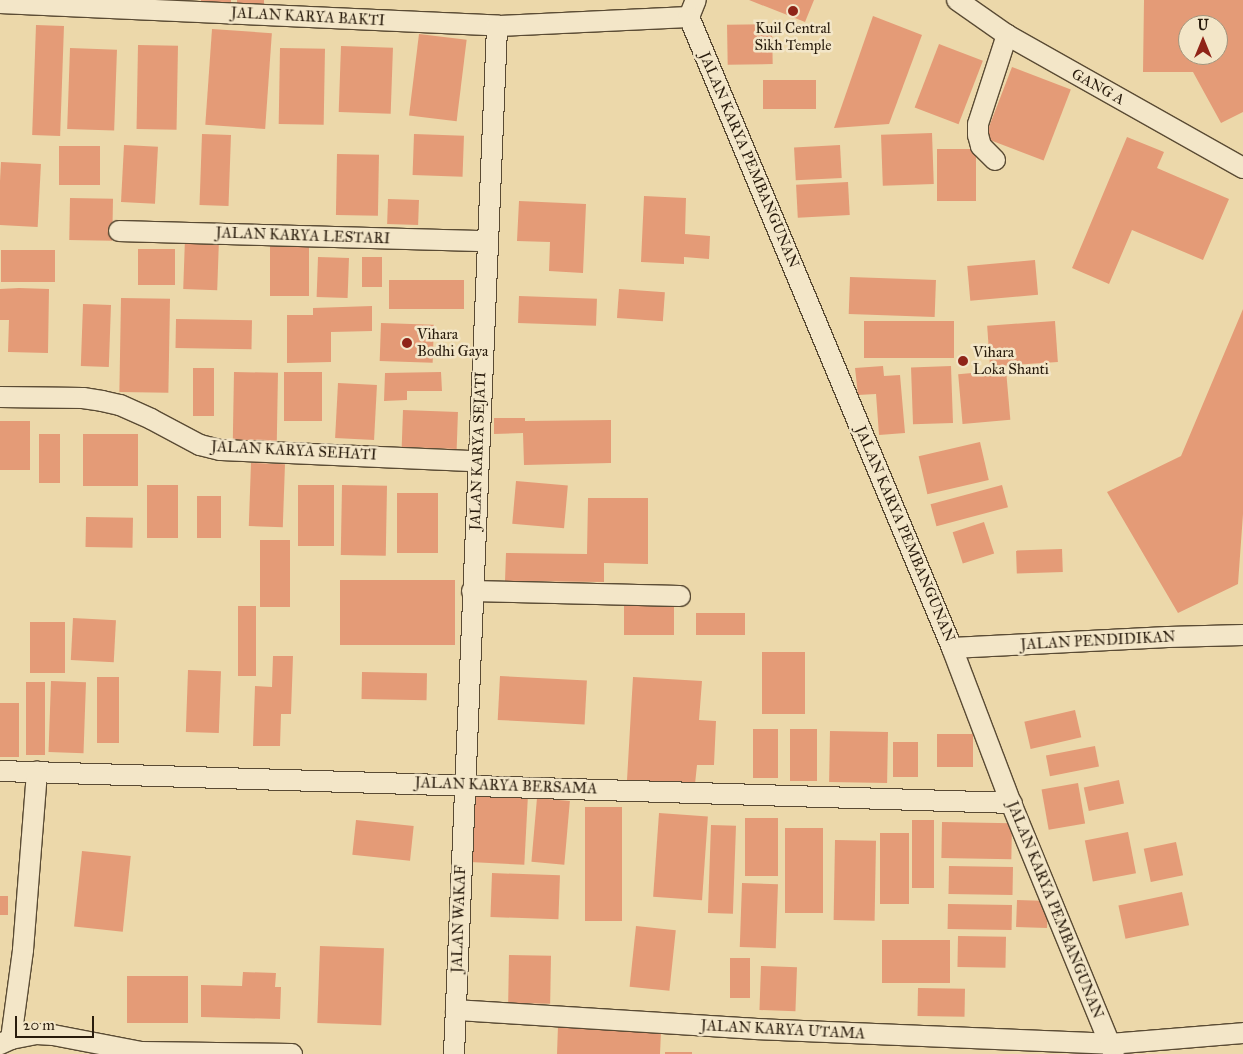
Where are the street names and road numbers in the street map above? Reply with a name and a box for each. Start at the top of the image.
street label: JALAN KARYA BAKTI [230,4,386,30]
street label: JALAN KARYA PEMBANGUNAN [695,49,803,271]
street label: GANG A [1068,65,1128,109]
street label: JALAN KARYA LESTARI [215,224,391,248]
street label: JALAN KARYA SEJATI [466,371,490,531]
street label: JALAN KARYA PEMBANGUNAN [851,423,959,645]
street label: JALAN KARYA SEHATI [211,438,377,464]
street label: JALAN PENDIDIKAN [1020,628,1176,654]
street label: JALAN KARYA BERSAMA [414,774,598,798]
street label: JALAN KARYA PEMBANGUNAN [1003,799,1107,1021]
street label: JALAN WAKAF [448,865,470,973]
street label: JALAN KARYA UTAMA [700,1017,866,1043]

